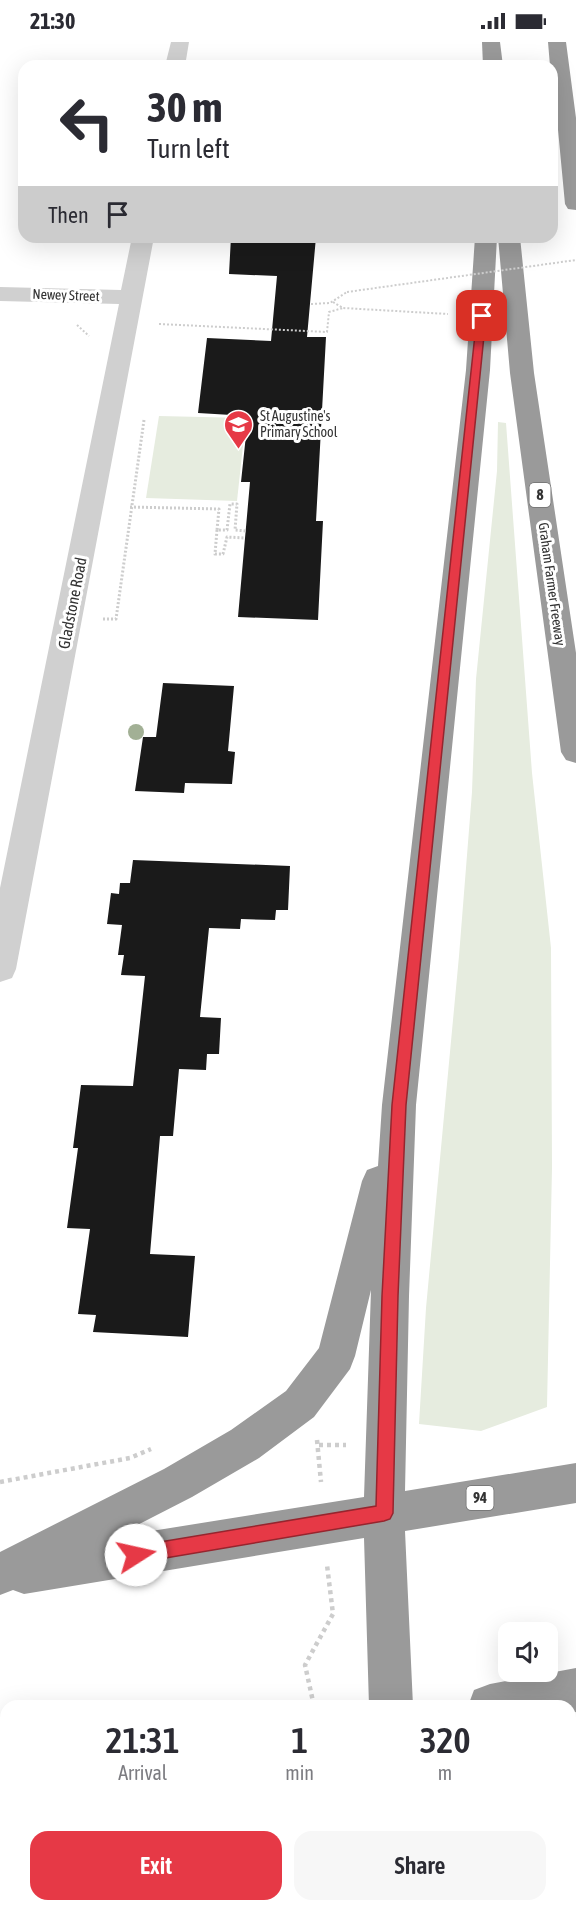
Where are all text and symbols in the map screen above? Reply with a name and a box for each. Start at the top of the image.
text: 21:30 [30,8,75,34]
text: 30 m [147,83,222,131]
icon: left [48,84,126,162]
text: Turn left [147,133,230,164]
icon: arrive [101,198,134,231]
text: Then [48,202,89,228]
street label: Newey Street [32,286,100,304]
pin [456,290,507,341]
icon: arrive [465,299,498,332]
school or university icon: St Augustine's Primary School [223,408,255,450]
place label: St Augustine's Primary School [260,408,338,440]
road number: 8 [530,483,550,507]
street label: Graham Farmer Freeway [535,521,569,647]
street label: Gladstone Road [54,556,90,650]
road number: 94 [466,1486,494,1510]
position arrow [104,1523,168,1587]
map controls [498,1622,558,1682]
button: sound [498,1622,558,1682]
text: 21:31 [106,1719,180,1761]
text: 1 [291,1719,308,1761]
text: 320 [420,1719,470,1761]
text: Arrival [118,1761,167,1784]
text: min [285,1761,314,1784]
text: m [438,1761,452,1784]
button: Exit [30,1831,282,1900]
button: Share [294,1831,546,1900]

